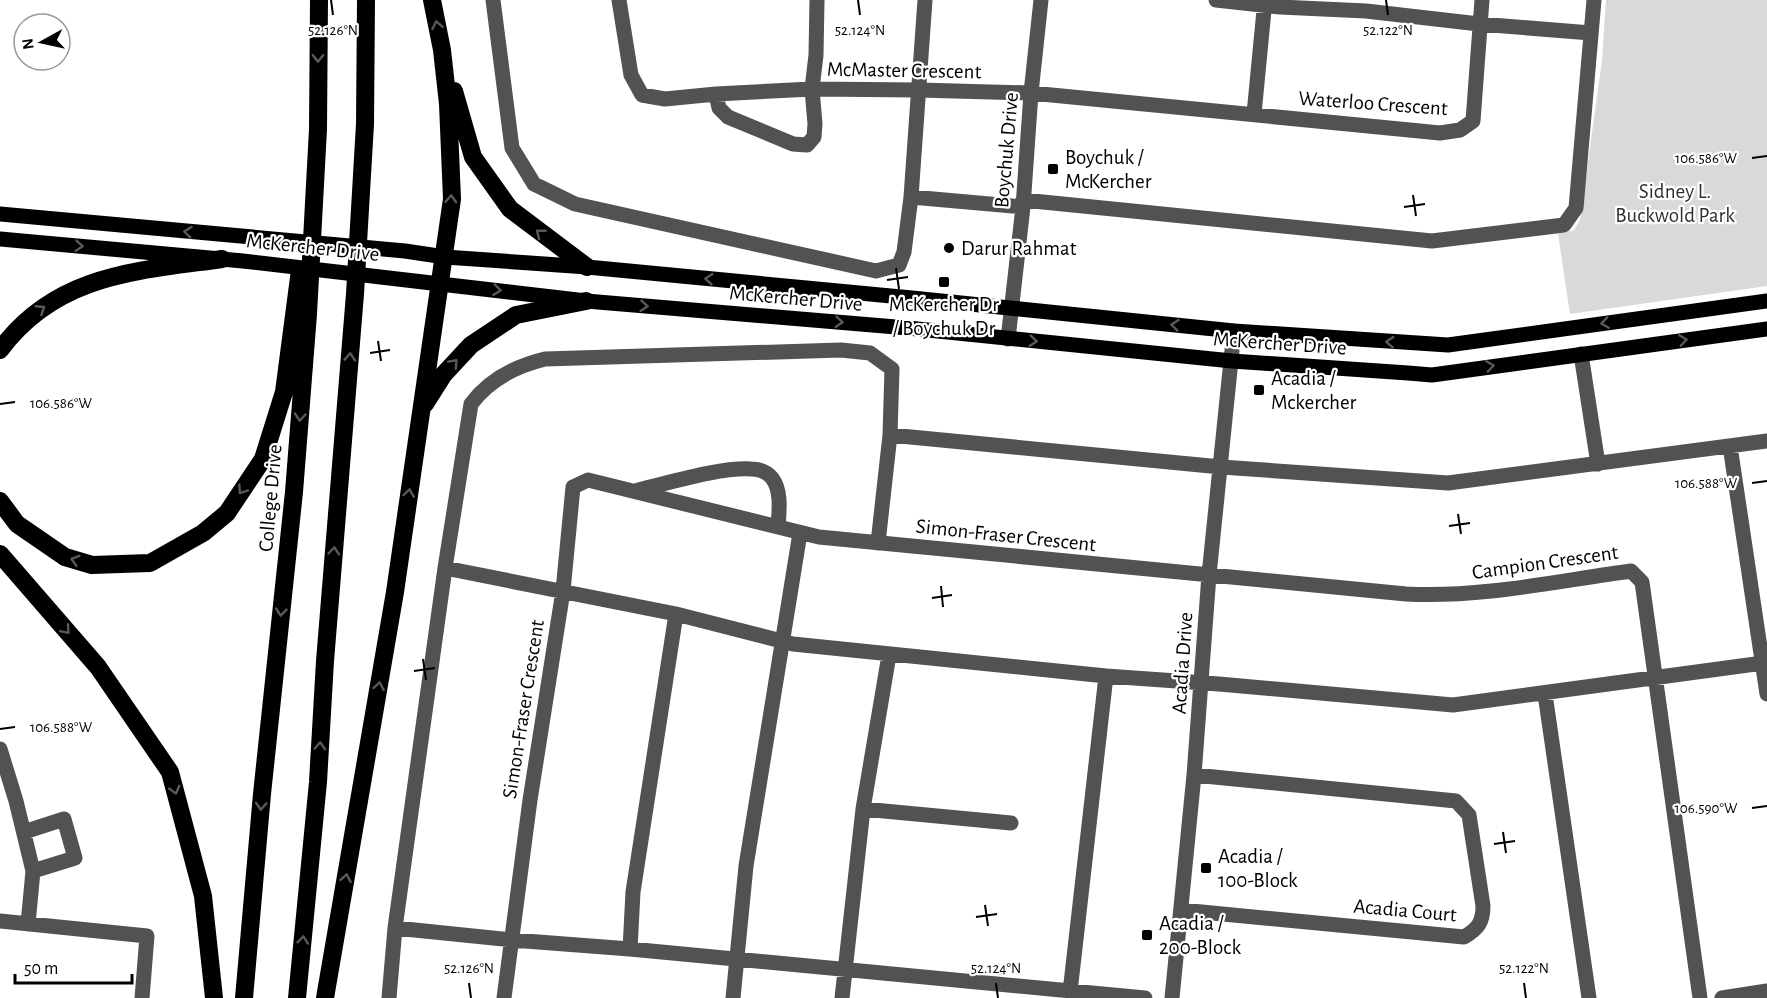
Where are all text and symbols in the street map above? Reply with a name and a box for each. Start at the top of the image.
north arrow [12,12,72,72]
one-way arrow [431,20,444,30]
text: 52.126°N [308,23,358,38]
text: 52.124°N [835,23,885,38]
text: 52.122°N [1363,23,1413,38]
text: N [19,37,37,51]
one-way arrow [312,54,325,63]
street label: McMaster Crescent [827,59,982,82]
street label: Waterloo Crescent [1298,88,1449,119]
street label: Boychuk Drive [991,91,1022,209]
place label: Boychuk / McKercher [1065,147,1152,192]
text: 106.586°W [1675,151,1738,166]
marker: Boychuk / McKercher [1046,162,1060,176]
park label: Sidney L. Buckwold Park [1615,181,1735,226]
one-way arrow [445,194,458,203]
one-way arrow [183,226,192,239]
one-way arrow [536,229,547,240]
street label: McKercher Drive [245,230,381,265]
place label: Darur Rahmat [961,238,1077,259]
one-way arrow [75,239,84,252]
marker: Darur Rahmat [942,241,956,255]
one-way arrow [704,273,714,286]
marker: McKercher Dr / Boychuk Dr [937,275,951,289]
street label: McKercher Drive [728,282,863,315]
one-way arrow [493,284,502,296]
place label: McKercher Dr / Boychuk Dr [889,294,999,339]
one-way arrow [640,299,649,312]
one-way arrow [35,305,45,317]
one-way arrow [834,315,843,328]
one-way arrow [1600,317,1610,329]
one-way arrow [1170,319,1179,332]
street label: McKercher Drive [1213,328,1347,359]
one-way arrow [1028,334,1037,347]
one-way arrow [1679,334,1688,347]
one-way arrow [1386,335,1395,348]
one-way arrow [343,352,356,361]
one-way arrow [447,359,458,369]
one-way arrow [1486,361,1495,373]
place label: Acadia / Mckercher [1271,368,1357,413]
marker: Acadia / Mckercher [1252,383,1266,397]
text: 106.586°W [30,396,93,411]
one-way arrow [294,413,307,422]
street label: College Drive [255,443,286,553]
text: 106.588°W [1675,476,1738,491]
one-way arrow [238,484,249,495]
one-way arrow [402,489,414,498]
street label: Simon-Fraser Crescent [915,516,1097,555]
street label: Campion Crescent [1471,542,1620,583]
one-way arrow [327,547,340,556]
one-way arrow [70,555,81,567]
one-way arrow [275,607,288,616]
street label: Acadia Drive [1168,611,1197,715]
street label: Simon-Fraser Crescent [499,618,548,800]
one-way arrow [59,623,70,633]
one-way arrow [372,681,384,691]
text: 106.588°W [30,720,93,735]
one-way arrow [314,741,327,750]
one-way arrow [168,784,180,794]
one-way arrow [255,801,268,810]
text: 106.590°W [1675,801,1738,816]
place label: Acadia / 100-Block [1218,846,1298,891]
marker: Acadia / 100-Block [1199,861,1213,875]
one-way arrow [339,874,352,884]
street label: Acadia Court [1353,896,1458,925]
place label: Acadia / 200-Block [1159,913,1241,958]
marker: Acadia / 200-Block [1140,928,1154,942]
one-way arrow [296,935,309,944]
scale bar [15,947,132,985]
text: 50 m [24,960,58,978]
text: 52.126°N [444,961,494,976]
text: 52.124°N [971,961,1021,976]
text: 52.122°N [1499,961,1549,976]

